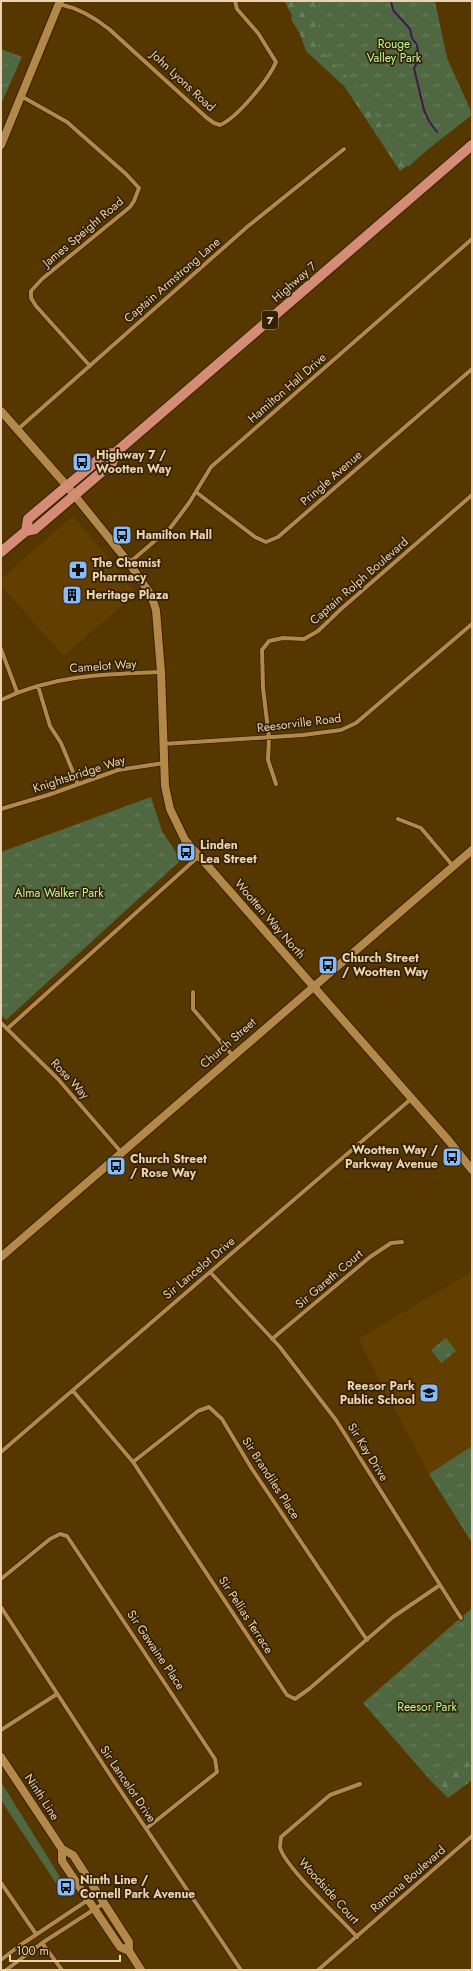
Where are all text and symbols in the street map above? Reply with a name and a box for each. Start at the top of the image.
park label: Rouge Valley Park [367,35,422,67]
street label: John Lyons Road [145,45,219,116]
street label: James Speight Road [37,193,127,273]
street label: Captain Armstrong Lane [120,233,224,327]
street label: Highway 7 [268,257,321,306]
road number: 7 [262,311,278,329]
street label: Hamilton Hall Drive [244,349,330,427]
place label: Highway 7 / Wootten Way [96,446,172,478]
street label: Pringle Avenue [296,446,366,510]
bus stop icon: Highway 7 / Wootten Way [71,451,93,473]
bus stop icon: Hamilton Hall [111,524,133,546]
place label: Hamilton Hall [136,526,212,544]
street label: Captain Rolph Boulevard [306,533,412,629]
place label: The Chemist Pharmacy [92,554,161,586]
pharmacy icon: The Chemist Pharmacy [67,559,89,581]
building icon: Heritage Plaza [61,584,83,606]
place label: Heritage Plaza [86,586,169,604]
street label: Camelot Way [69,655,138,677]
street label: Reesorville Road [256,709,342,737]
street label: Knightsbridge Way [30,750,128,797]
place label: Linden Lea Street [200,836,257,868]
bus stop icon: Linden Lea Street [175,841,197,863]
street label: Wootten Way North [230,875,310,963]
park label: Alma Walker Park [14,884,104,902]
place label: Church Street / Wootten Way [342,949,429,981]
bus stop icon: Church Street / Wootten Way [317,954,339,976]
street label: Church Street [196,1013,260,1072]
street label: Rose Way [47,1055,94,1104]
place label: Wootten Way / Parkway Avenue [345,1141,439,1173]
bus stop icon: Wootten Way / Parkway Avenue [441,1146,463,1168]
place label: Church Street / Rose Way [130,1150,207,1182]
bus stop icon: Church Street / Rose Way [105,1155,127,1177]
street label: Sir Lancelot Drive [159,1232,239,1304]
street label: Sir Gareth Court [291,1245,367,1313]
place label: Reesor Park Public School [340,1377,415,1409]
school or university icon: Reesor Park Public School [418,1382,440,1404]
street label: Sir Kay Drive [343,1419,393,1485]
street label: Sir Brandiles Place [238,1433,304,1523]
street label: Sir Pellias Terrace [214,1573,278,1657]
street label: Sir Gawaine Place [123,1607,189,1693]
park label: Reesor Park [397,1698,457,1716]
street label: Sir Lancelot Drive [96,1742,160,1826]
street label: Ninth Line [20,1770,64,1824]
street label: Ramona Boulevard [366,1841,450,1917]
street label: Woodside Court [294,1854,364,1928]
place label: Ninth Line / Cornell Park Avenue [80,1871,195,1903]
bus stop icon: Ninth Line / Cornell Park Avenue [55,1876,77,1898]
scale bar [10,1937,120,1963]
text: 100 m [16,1942,49,1960]

